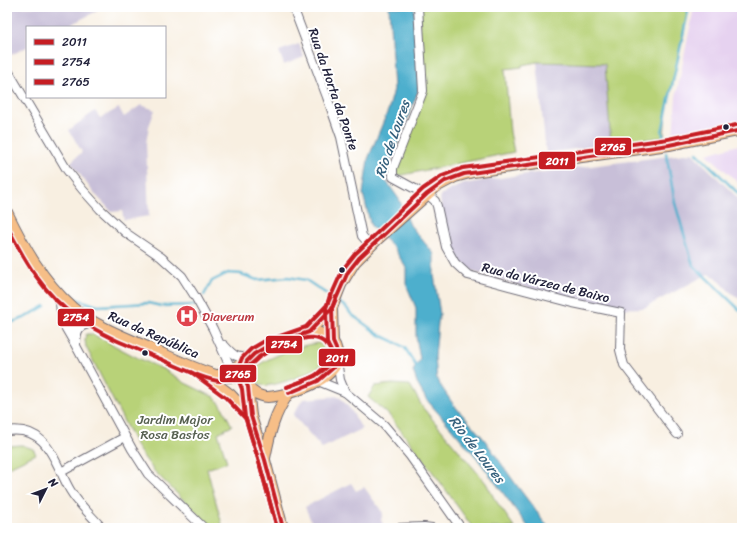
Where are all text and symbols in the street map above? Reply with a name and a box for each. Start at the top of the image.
street label: Rua da Horta da Ponte [302,25,365,154]
legend [26,26,166,98]
text: 2011 [62,31,87,53]
text: 2754 [62,51,91,73]
text: 2765 [62,71,90,93]
water label: Rio de Loures [368,95,418,181]
unlabelled marker [721,122,731,132]
line badge: 2765 [594,137,632,156]
text: 2765 [599,138,626,157]
line badge: 2011 [538,151,576,170]
text: 2011 [545,152,569,171]
street label: Rua da Várzea de Baixo [480,255,613,310]
unlabelled marker [337,265,347,275]
hospital icon: Diaverum [174,303,200,329]
street label: Rua da República [105,304,203,365]
place label: Diaverum [202,305,254,328]
line badge: 2754 [57,308,95,327]
text: 2754 [62,308,89,327]
line badge: 2754 [265,335,303,354]
text: 2754 [270,335,297,354]
unlabelled marker [140,348,150,358]
line badge: 2011 [318,348,356,367]
text: 2011 [325,349,349,368]
line badge: 2765 [219,364,257,383]
text: 2765 [224,365,251,384]
park label: Jardim Major Rosa Bastos [136,408,213,446]
water label: Rio de Loures [442,410,513,490]
north arrow [26,469,66,509]
text: N [43,473,63,492]

